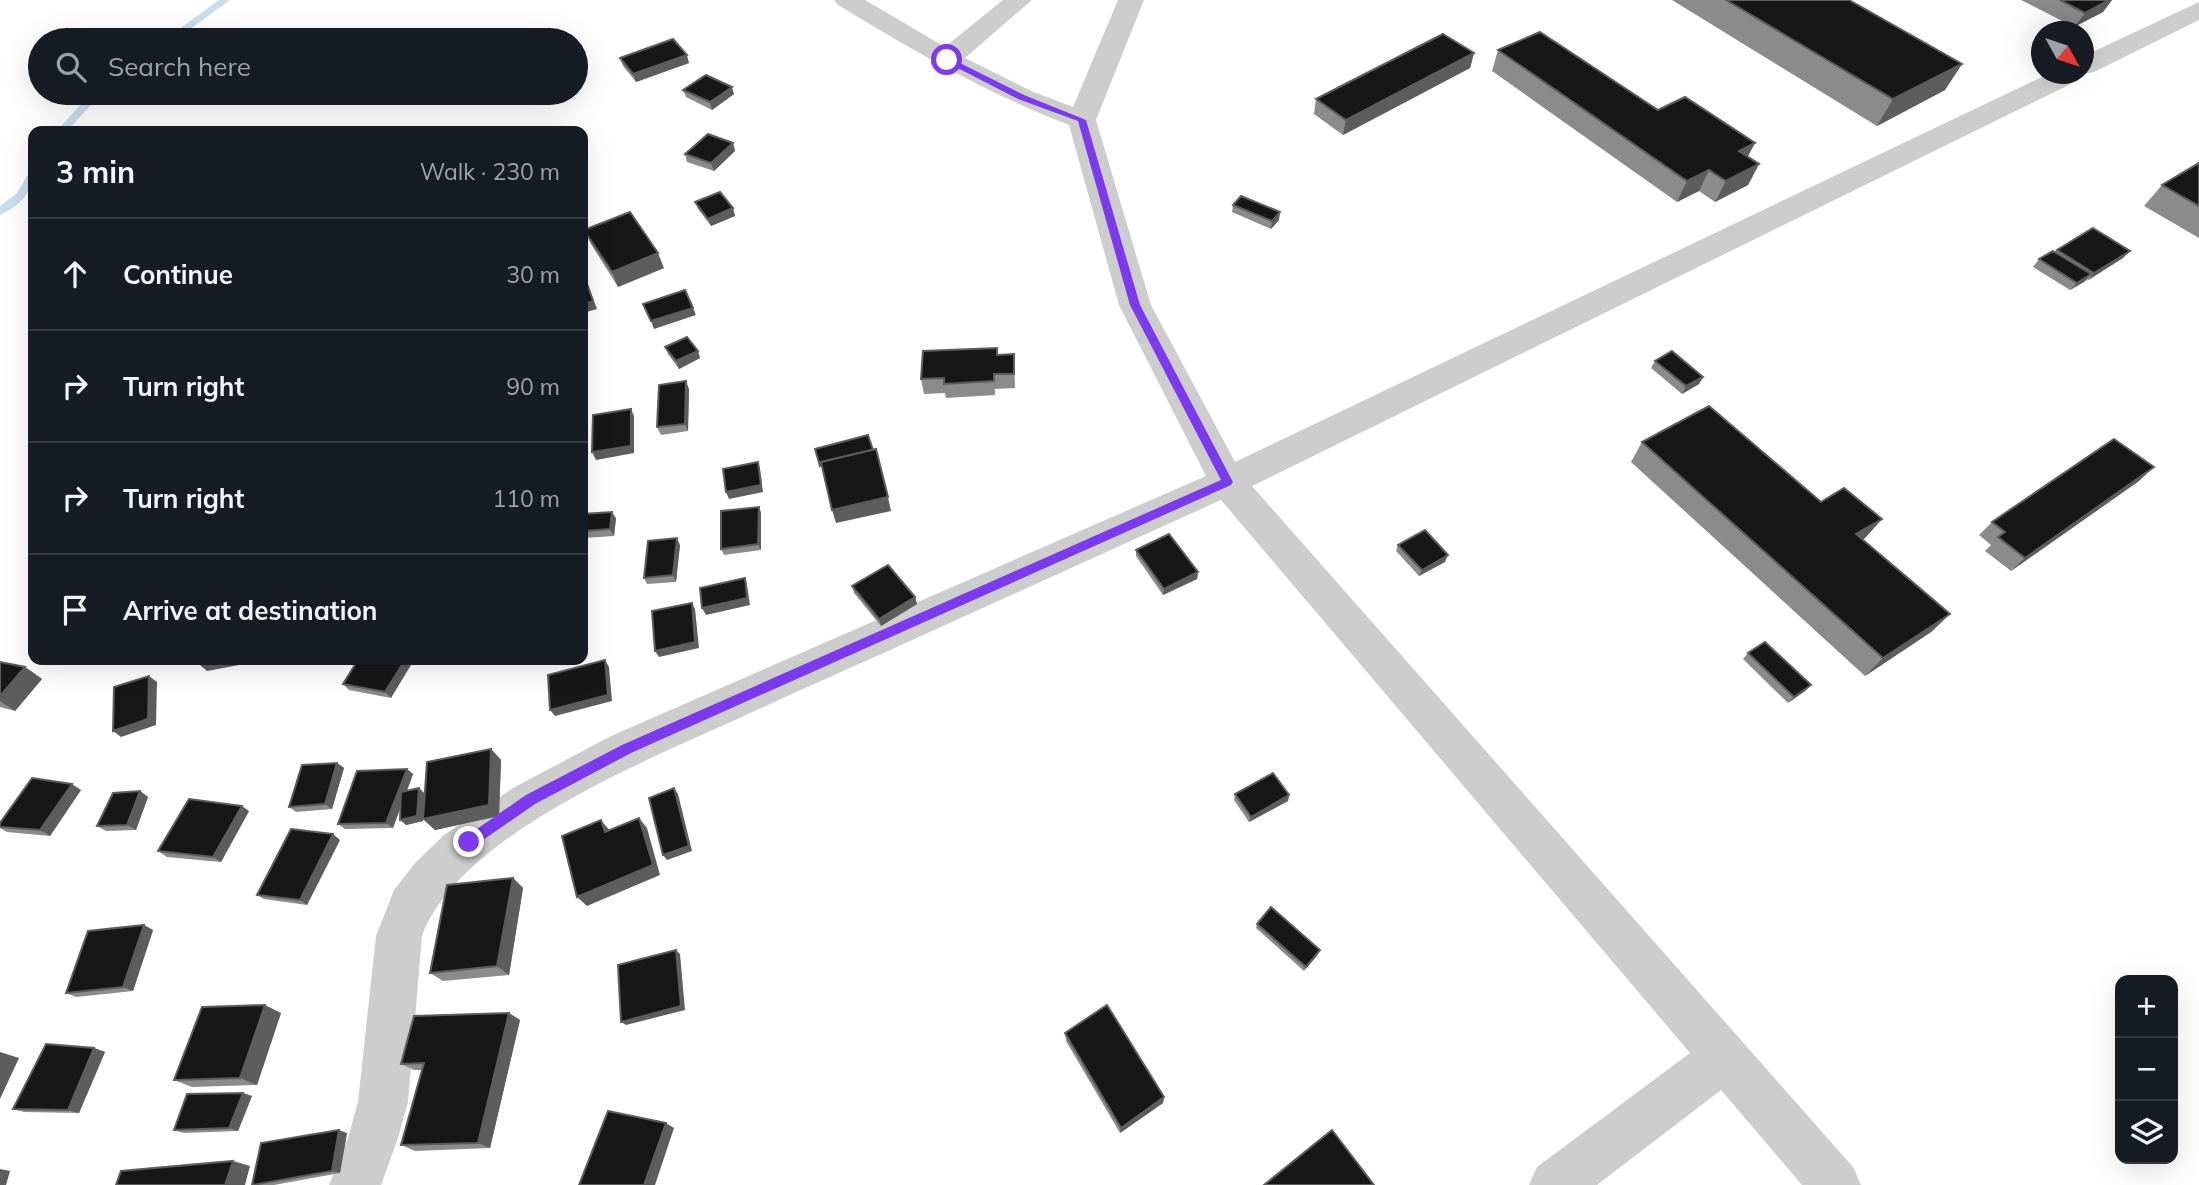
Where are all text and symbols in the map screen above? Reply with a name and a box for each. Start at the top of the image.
north arrow [2031,21,2094,84]
search box [28,28,588,105]
route start [931,44,962,75]
icon: search [52,48,90,86]
text: Search here [108,50,251,83]
text: 3 min [56,153,135,191]
text: Walk · 230 m [420,157,560,186]
icon: ahead [56,255,94,293]
text: Continue [123,258,233,291]
text: 30 m [506,260,560,289]
icon: right [56,367,94,405]
text: Turn right [123,370,244,403]
text: 90 m [506,372,560,401]
icon: right [56,479,94,517]
text: Turn right [123,482,244,515]
text: 110 m [492,484,560,513]
icon: arrive [56,591,94,629]
text: Arrive at destination [123,594,378,627]
route end [453,826,484,857]
map controls [2115,975,2178,1164]
button: + [2115,975,2178,1038]
button: − [2115,1038,2178,1101]
button: layers [2115,1101,2178,1164]

